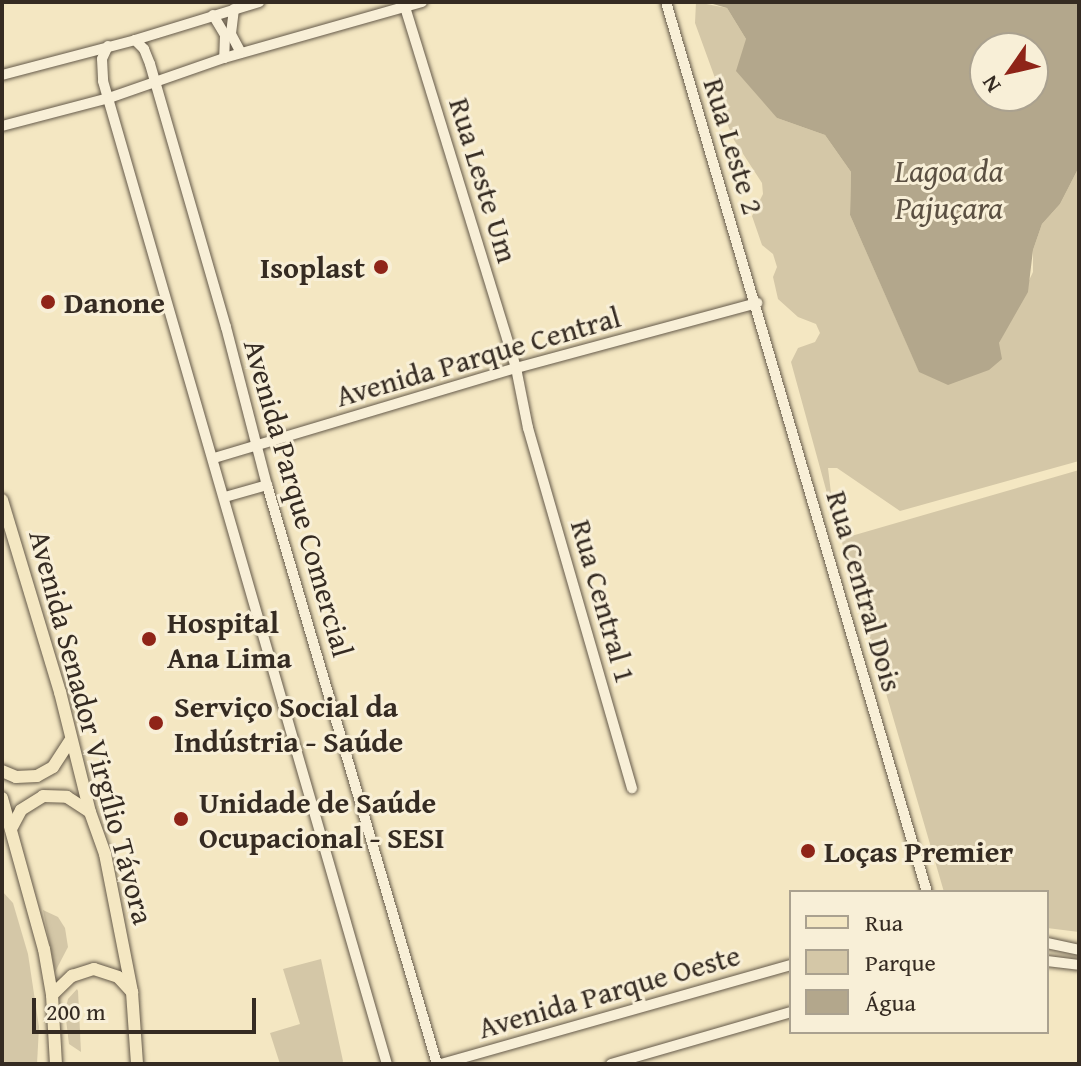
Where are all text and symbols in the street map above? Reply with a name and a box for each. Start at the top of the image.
north arrow [969,32,1049,112]
text: N [973,69,1008,99]
street label: Rua Leste 2 [696,74,772,218]
street label: Rua Leste Um [442,93,526,267]
water label: Lagoa da Pajuçara [895,153,1003,228]
place label: Isoplast [260,249,365,285]
marker: Isoplast [372,258,390,276]
place label: Danone [64,284,165,320]
marker: Danone [39,293,57,311]
street label: Avenida Parque Central [331,298,625,414]
street label: Avenida Parque Comercial [236,335,362,661]
street label: Rua Central Dois [819,486,911,696]
street label: Rua Central 1 [564,515,644,687]
street label: Avenida Senador Virgílio Távora [22,526,162,928]
place label: Hospital Ana Lima [167,604,292,674]
marker: Hospital Ana Lima [138,628,160,650]
place label: Serviço Social da Indústria - Saúde [174,688,403,758]
marker: Serviço Social da Indústria - Saúde [145,712,167,734]
place label: Unidade de Saúde Ocupacional - SESI [199,784,445,854]
marker: Unidade de Saúde Ocupacional - SESI [170,808,192,830]
place label: Loças Premier [824,833,1013,869]
marker: Loças Premier [799,842,817,860]
legend [789,890,1049,1034]
text: Rua [865,905,903,940]
street label: Avenida Parque Oeste [474,936,744,1046]
text: Parque [865,945,936,980]
scale bar [36,982,260,1032]
text: Água [865,985,916,1020]
text: 200 m [46,994,106,1029]

